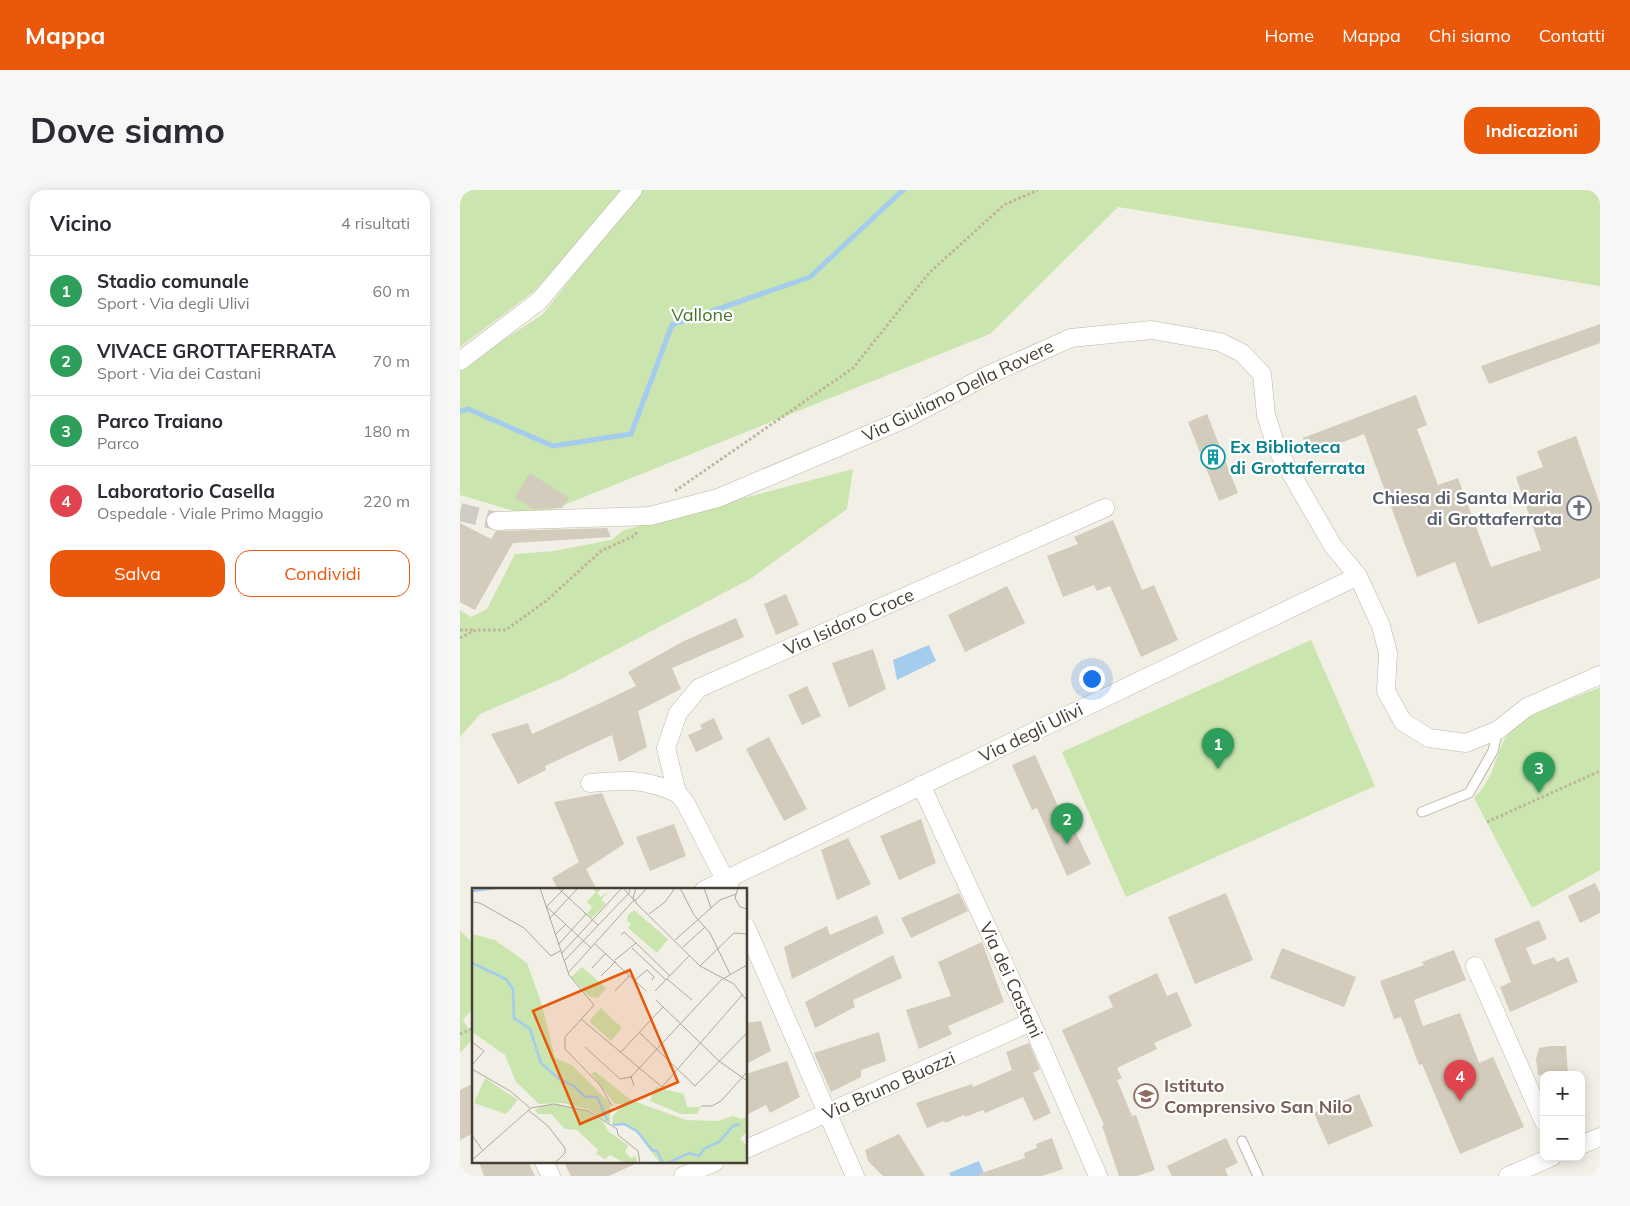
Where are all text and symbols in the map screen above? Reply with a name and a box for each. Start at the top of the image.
text: Mappa [25,20,105,50]
text: Home [1264,24,1314,47]
text: Mappa [1342,24,1401,47]
text: Chi siamo [1429,24,1511,47]
text: Contatti [1539,24,1605,47]
button: Indicazioni [1464,107,1600,154]
text: Dove siamo [30,108,225,152]
text: Vicino [50,210,112,236]
text: 4 risultati [341,213,410,233]
text: Stadio comunale [97,269,249,293]
text: 1 [61,281,71,301]
text: 60 m [373,281,410,301]
text: Sport · Via degli Ulivi [97,293,250,313]
park label: Vallone [671,303,733,326]
street label: Via Giuliano Della Rovere [858,334,1057,447]
text: VIVACE GROTTAFERRATA [97,339,336,363]
text: 2 [61,351,71,371]
text: 70 m [373,351,410,371]
text: Sport · Via dei Castani [97,363,261,383]
text: Parco Traiano [97,409,223,433]
text: 3 [61,421,71,441]
text: 180 m [363,421,410,441]
text: Parco [97,433,139,453]
place label: Ex Biblioteca di Grottaferrata [1230,435,1365,479]
building icon: Ex Biblioteca di Grottaferrata [1200,444,1226,470]
text: Laboratorio Casella [97,479,275,503]
place label: Chiesa di Santa Maria di Grottaferrata [1372,486,1562,530]
text: 4 [61,491,71,511]
text: 220 m [363,491,410,511]
church icon: Chiesa di Santa Maria di Grottaferrata [1566,495,1592,521]
text: Ospedale · Viale Primo Maggio [97,503,323,523]
button: Salva [50,550,225,597]
button: Condividi [235,550,410,597]
street label: Via Isidoro Croce [780,583,918,661]
your location [1079,666,1105,692]
street label: Via degli Ulivi [975,698,1086,768]
pin: 1 [1202,728,1234,769]
pin: 3 [1523,752,1555,793]
pin: 2 [1051,803,1083,844]
inset map [472,888,748,1164]
street label: Via dei Castani [975,918,1048,1042]
street label: Via Bruno Buozzi [819,1046,959,1125]
pin: 4 [1444,1060,1476,1101]
map controls [1540,1071,1585,1161]
button: + [1540,1071,1585,1116]
place label: Istituto Comprensivo San Nilo [1164,1074,1352,1118]
school or university icon: Istituto Comprensivo San Nilo [1133,1083,1159,1109]
button: − [1540,1116,1585,1161]

